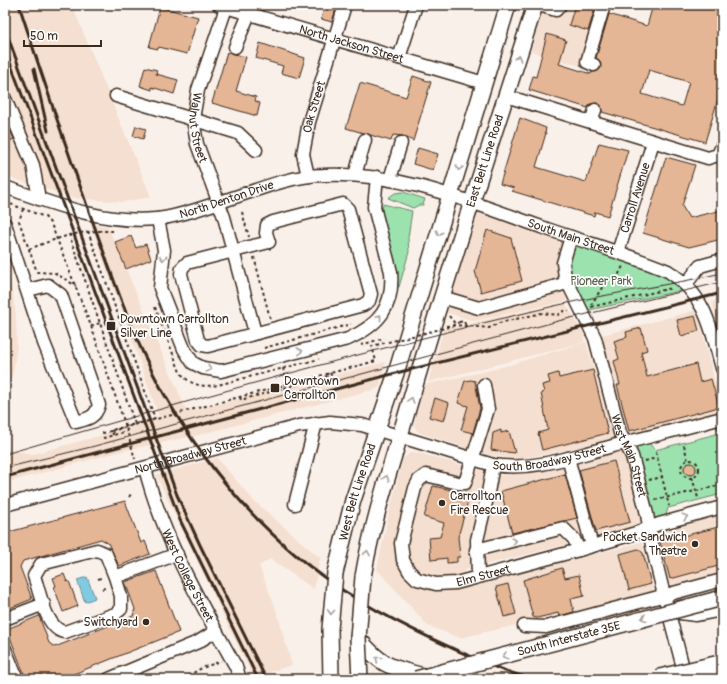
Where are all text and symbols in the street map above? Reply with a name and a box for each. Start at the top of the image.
scale bar [24,22,101,48]
street label: North Jackson Street [297,22,405,67]
text: 50 m [30,29,58,44]
one-way arrow [513,55,522,62]
street label: Oak Street [300,79,329,134]
street label: Walnut Street [185,91,210,165]
street label: East Belt Line Road [464,113,508,209]
street label: Carroll Avenue [618,161,654,235]
one-way arrow [455,164,464,171]
street label: North Denton Drive [178,178,276,222]
street label: South Main Street [525,216,616,259]
one-way arrow [435,230,444,237]
one-way arrow [159,255,168,261]
park label: Pioneer Park [570,274,632,289]
place label: Downtown Carrollton Silver Line [120,312,229,341]
one-way arrow [375,315,382,322]
marker: Downtown Carrollton Silver Line [105,320,117,332]
one-way arrow [296,347,303,356]
one-way arrow [206,365,212,373]
place label: Downtown Carrollton [284,374,339,403]
marker: Downtown Carrollton [269,382,281,394]
one-way arrow [406,397,415,404]
street label: West Main Street [607,413,649,499]
street label: North Broadway Street [133,433,248,478]
street label: West Belt Line Road [336,441,380,542]
street label: South Broadway Street [492,441,608,474]
one-way arrow [381,475,390,482]
place label: Carrollton Fire Rescue [450,489,508,518]
marker: Carrollton Fire Rescue [437,498,447,508]
one-way arrow [681,513,688,522]
street label: West College Street [158,527,217,625]
place label: Pocket Sandwich Theatre [603,530,687,559]
one-way arrow [510,537,517,545]
marker: Pocket Sandwich Theatre [690,539,700,549]
one-way arrow [362,550,371,556]
street label: Elm Street [455,562,512,591]
one-way arrow [326,609,335,615]
one-way arrow [641,614,647,622]
place label: Switchyard [84,615,138,630]
marker: Switchyard [141,617,151,627]
street label: South Interstate 35E [516,618,622,660]
one-way arrow [501,651,508,659]
one-way arrow [375,657,382,664]

